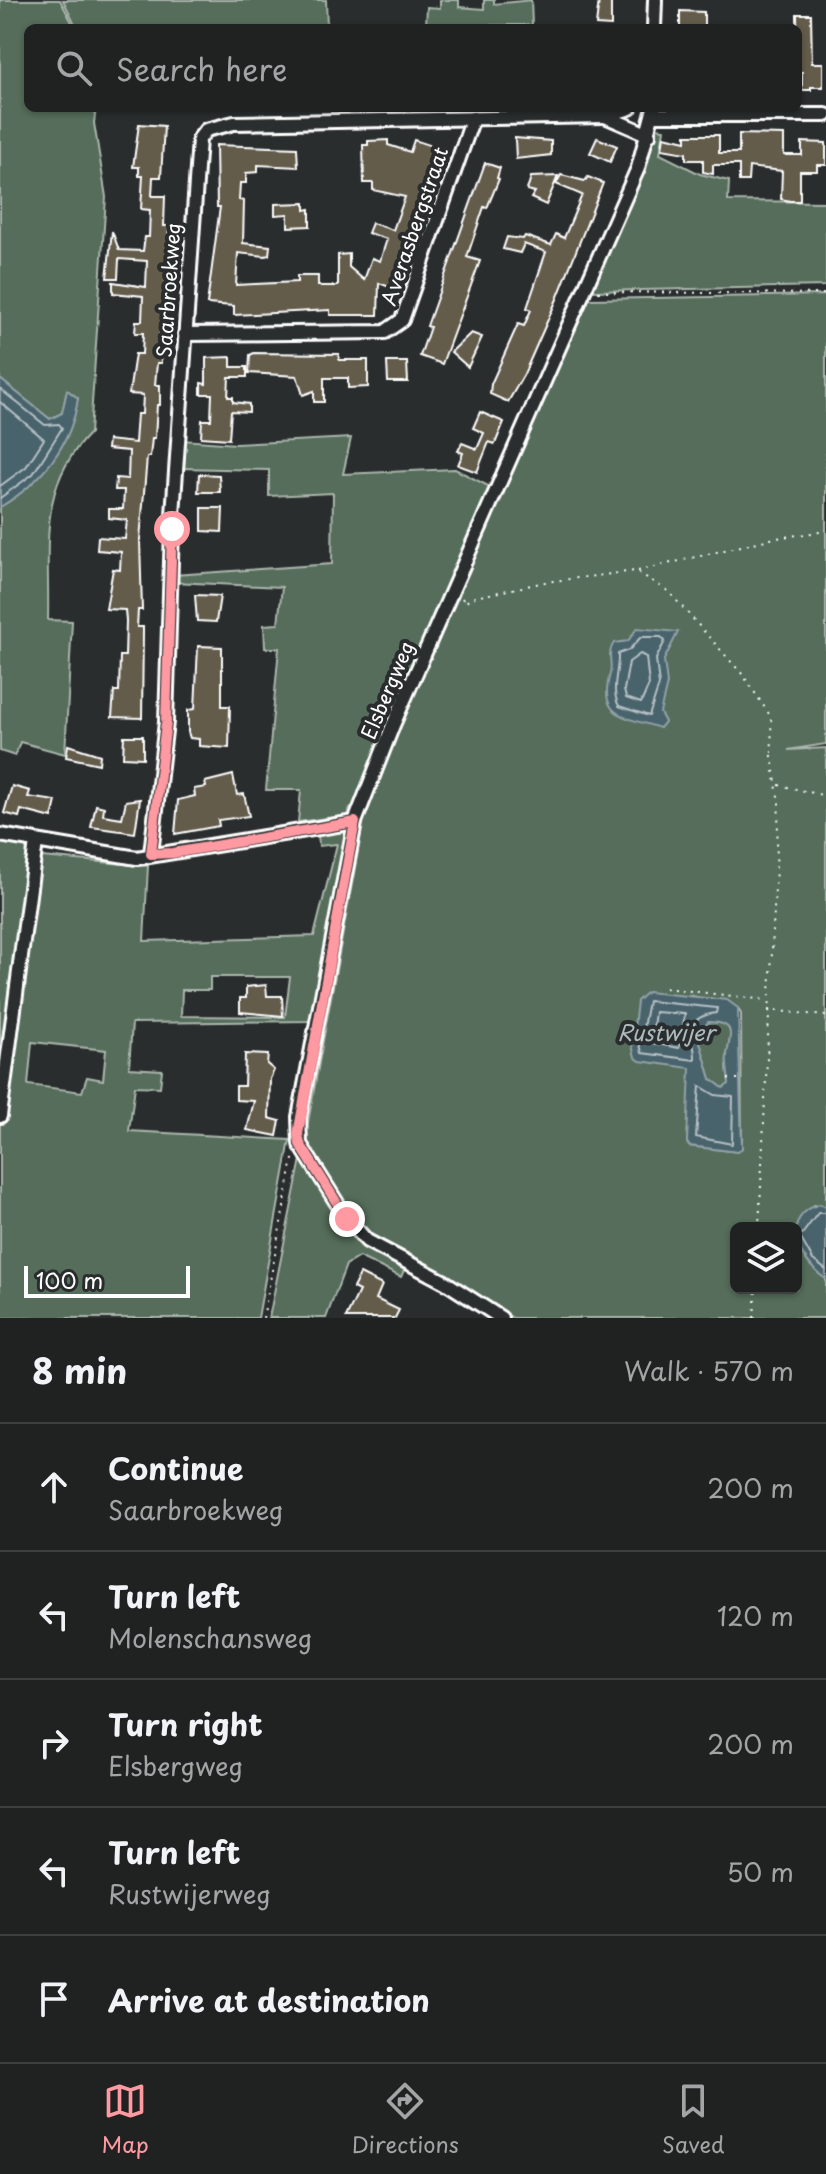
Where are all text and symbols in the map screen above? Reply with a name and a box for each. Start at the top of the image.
search box [24,24,802,112]
icon: search [52,46,96,90]
text: Search here [116,46,288,91]
street label: Averasbergstraat [373,143,455,309]
street label: Saarbroekweg [148,222,188,358]
route start [154,511,190,547]
street label: Elsbergweg [353,636,421,744]
water label: Rustwijer [617,1015,718,1048]
route end [329,1201,365,1237]
map controls [730,1222,802,1294]
button: layers [730,1222,802,1294]
scale bar [24,1262,190,1298]
text: 100 m [36,1263,103,1296]
text: 8 min [32,1344,127,1396]
text: Walk · 570 m [624,1351,794,1390]
text: Continue [108,1445,243,1490]
icon: ahead [32,1465,76,1509]
text: 200 m [707,1468,794,1507]
text: Saarbroekweg [108,1490,284,1529]
text: Turn left [108,1573,240,1618]
icon: left [32,1593,76,1637]
text: 120 m [717,1596,794,1635]
text: Molenschansweg [108,1618,313,1657]
text: Turn right [108,1701,263,1746]
icon: right [32,1721,76,1765]
text: 200 m [707,1724,794,1763]
text: Elsbergweg [108,1746,243,1785]
text: Turn left [108,1829,240,1874]
icon: left [32,1849,76,1893]
text: 50 m [727,1852,794,1891]
text: Rustwijerweg [108,1874,271,1913]
icon: arrive [32,1977,76,2021]
text: Arrive at destination [108,1977,430,2022]
tab: Map [102,2079,149,2160]
tab: Directions [352,2079,459,2160]
tab: Saved [662,2079,724,2160]

